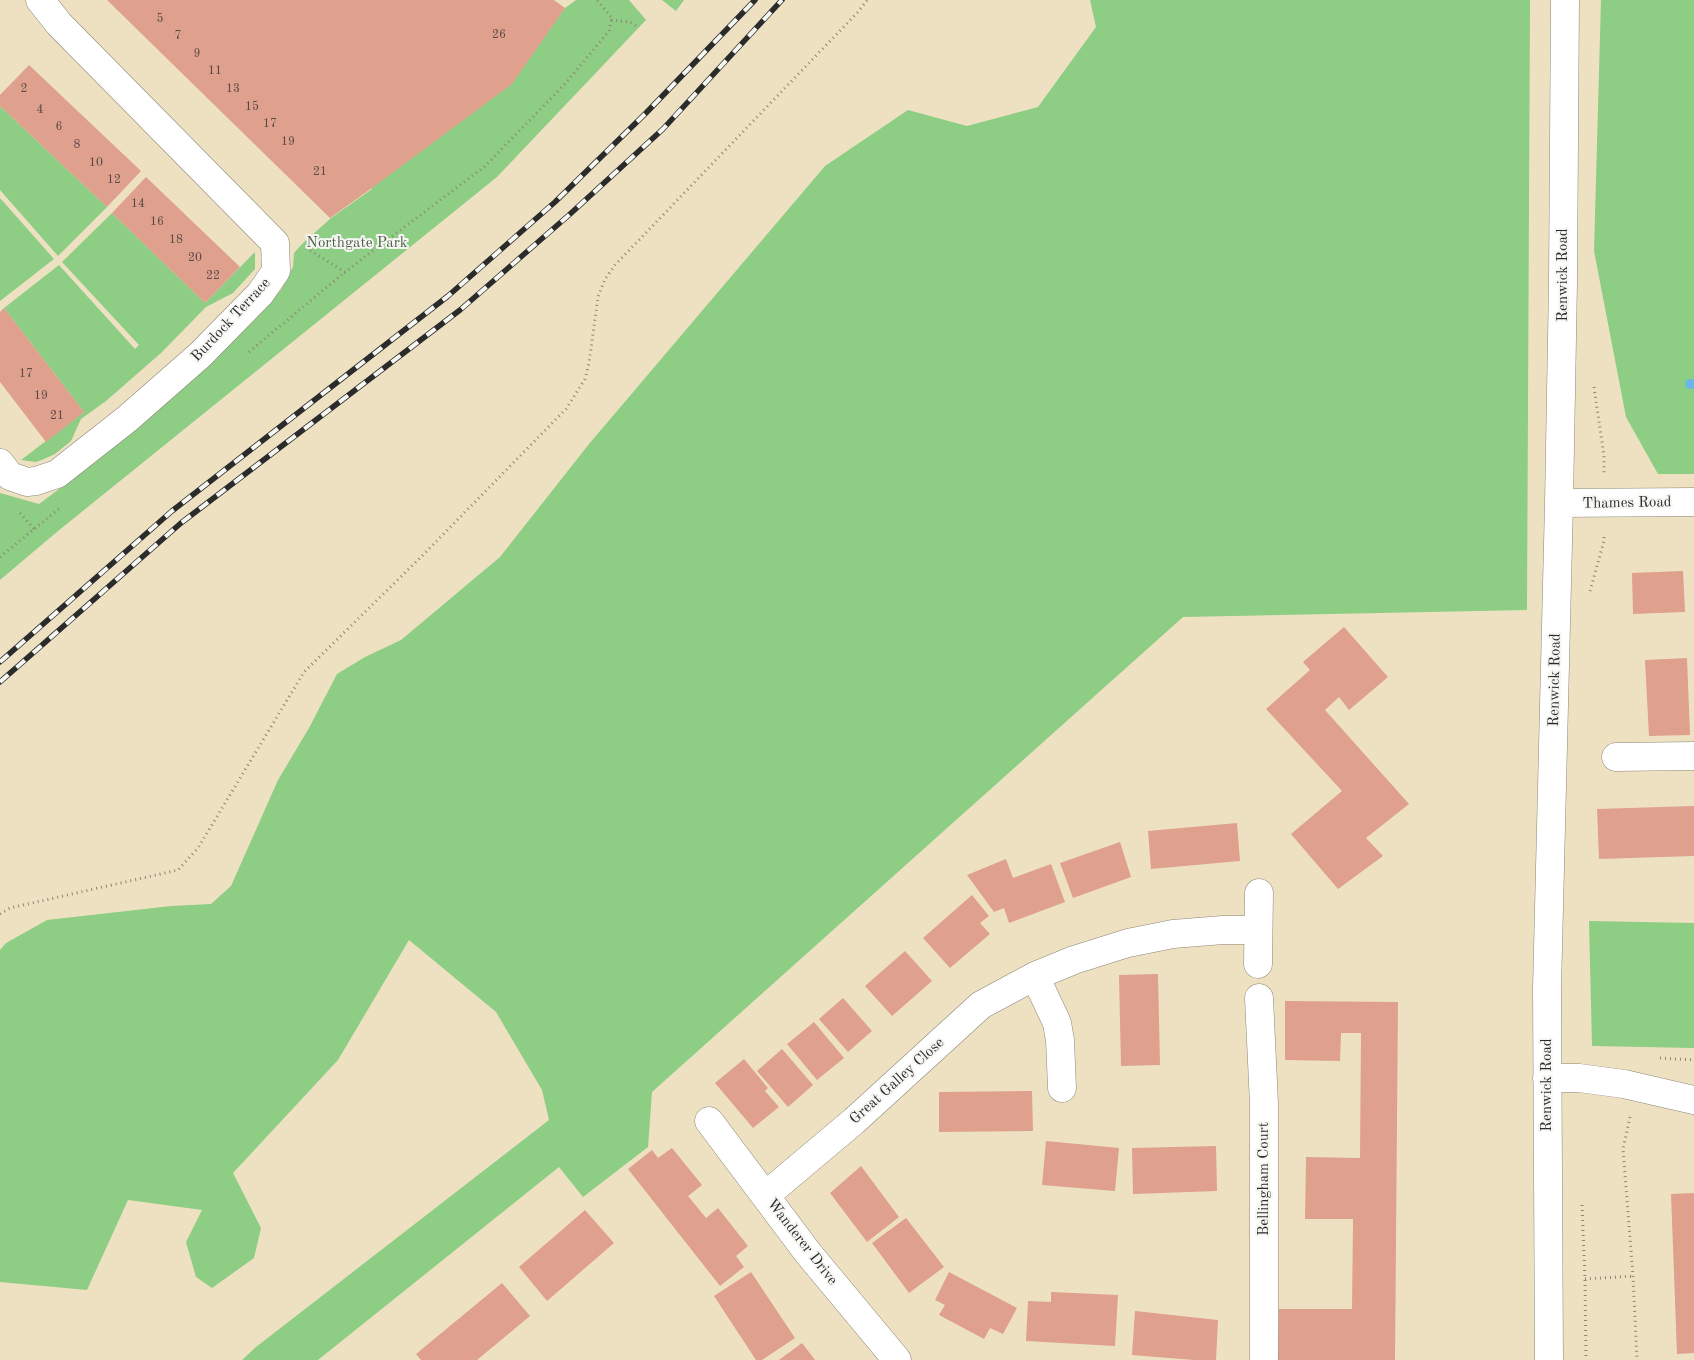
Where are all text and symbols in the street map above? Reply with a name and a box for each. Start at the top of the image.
house number: 5 [157,12,163,26]
house number: 26 [492,28,506,42]
house number: 7 [175,29,181,43]
house number: 9 [194,47,200,61]
house number: 11 [208,64,222,78]
house number: 2 [21,82,27,96]
house number: 13 [226,82,240,96]
house number: 15 [245,100,259,114]
house number: 4 [37,103,43,117]
house number: 17 [263,117,277,131]
house number: 6 [56,120,62,134]
house number: 19 [281,135,295,149]
house number: 8 [74,138,80,152]
house number: 10 [89,156,103,170]
house number: 21 [313,165,327,179]
house number: 12 [107,173,121,187]
house number: 14 [131,197,145,211]
house number: 16 [150,215,164,229]
street label: Renwick Road [1554,228,1572,322]
house number: 18 [169,233,183,247]
park label: Northgate Park [306,234,408,252]
house number: 20 [188,251,202,265]
house number: 22 [206,269,220,283]
street label: Burdock Terrace [188,274,274,366]
house number: 17 [19,367,33,381]
house number: 19 [34,389,48,403]
house number: 21 [50,409,64,423]
street label: Thames Road [1582,493,1672,513]
street label: Renwick Road [1545,633,1565,727]
street label: Great Galley Close [846,1034,948,1128]
street label: Renwick Road [1538,1038,1556,1132]
street label: Bellingham Court [1255,1122,1273,1236]
street label: Wanderer Drive [763,1195,841,1289]

